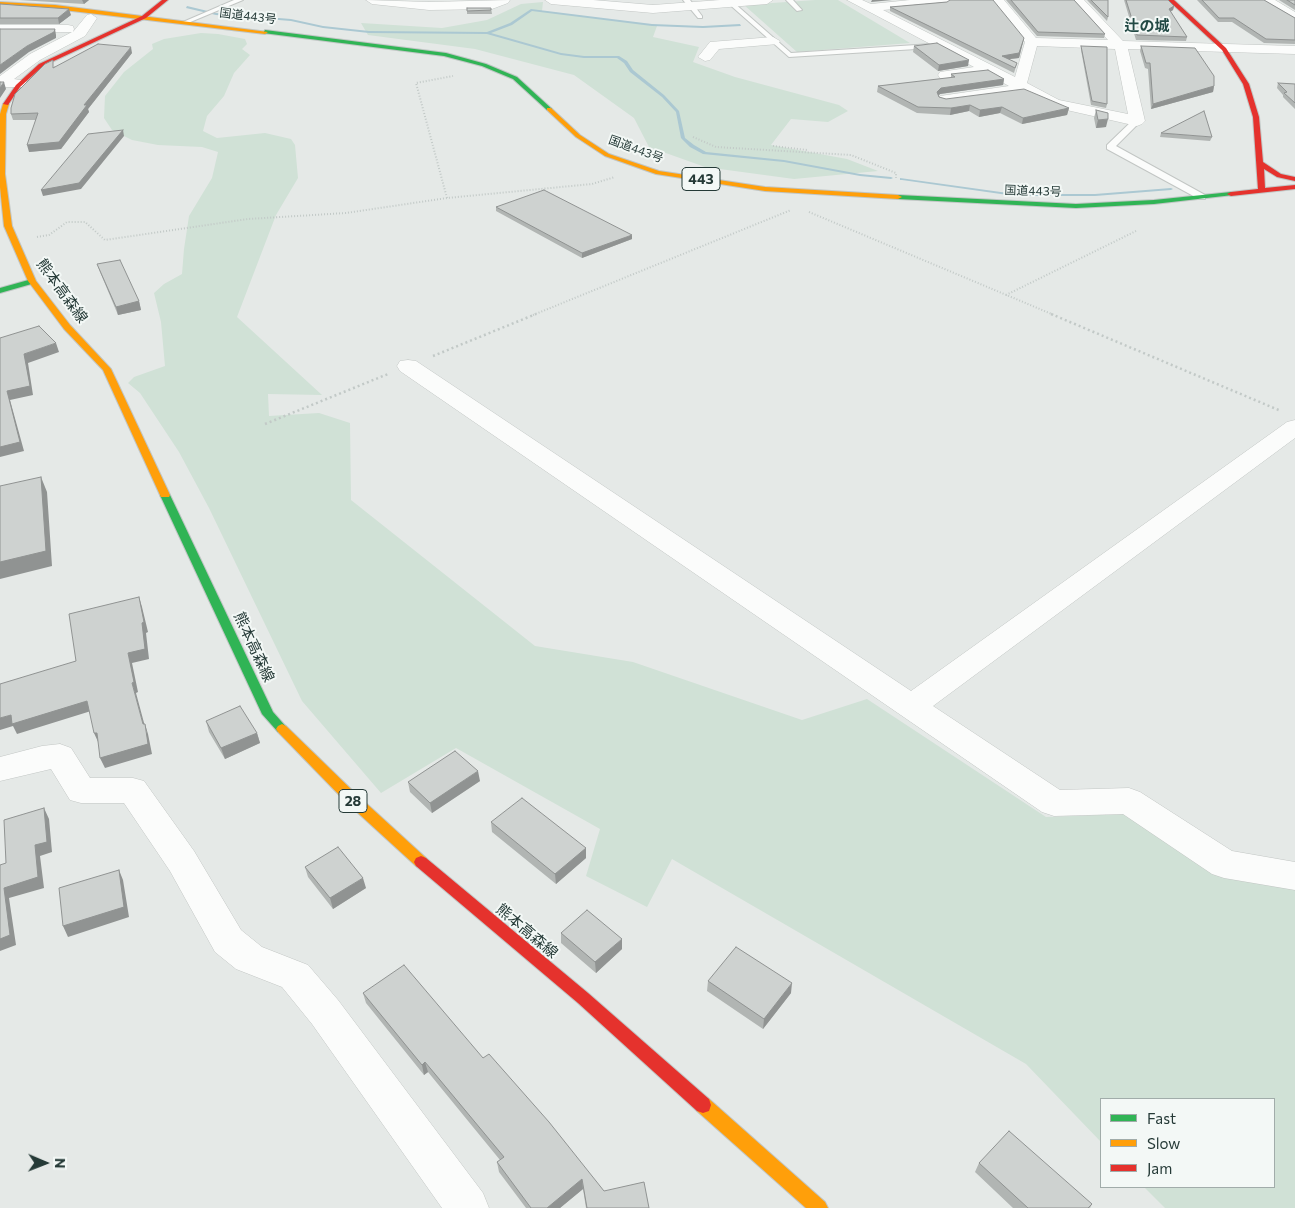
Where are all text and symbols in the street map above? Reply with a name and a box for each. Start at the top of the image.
street label: 国道443号 [219,5,277,27]
district label: 辻の城 [1125,17,1169,35]
street label: 国道443号 [607,132,665,166]
road number: 443 [682,168,720,190]
street label: 国道443号 [1004,183,1062,199]
street label: 熊本高森線 [33,255,91,327]
street label: 熊本高森線 [230,609,278,685]
road number: 28 [339,789,367,812]
street label: 熊本高森線 [492,900,562,962]
legend [1100,1098,1275,1188]
text: Fast [1147,1109,1176,1127]
text: Slow [1147,1134,1180,1152]
north arrow [20,1138,70,1188]
text: N [52,1158,69,1169]
text: Jam [1147,1159,1172,1177]

